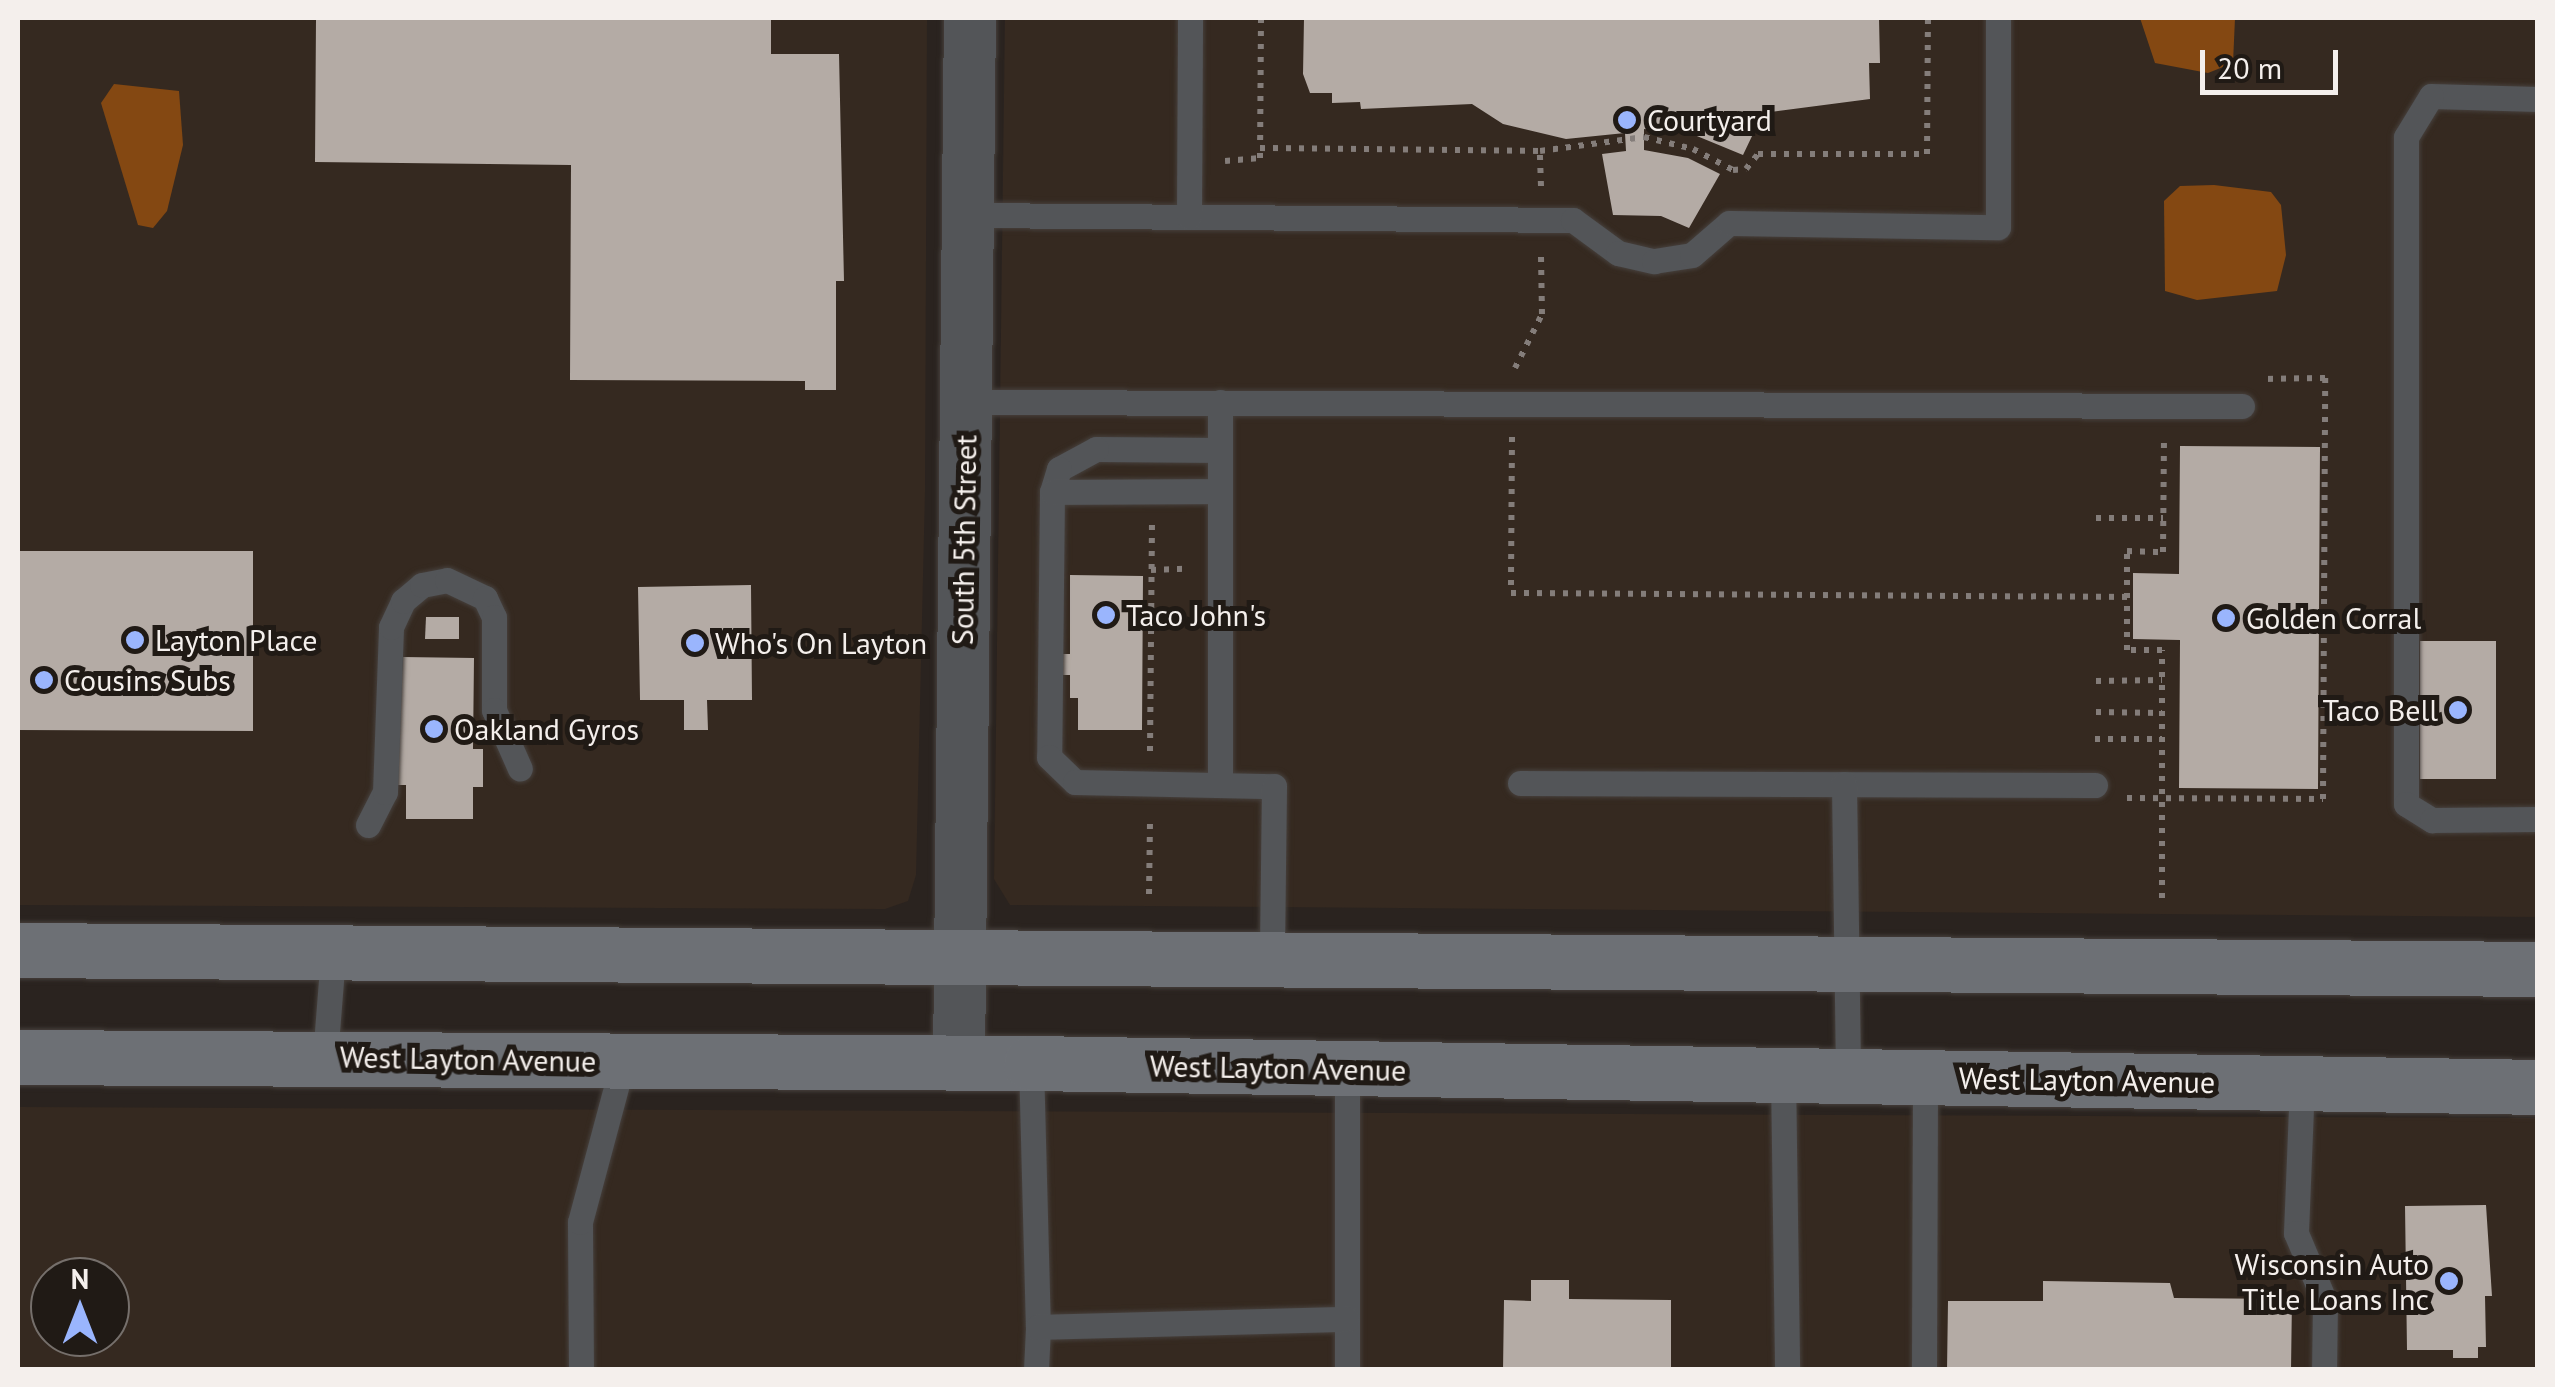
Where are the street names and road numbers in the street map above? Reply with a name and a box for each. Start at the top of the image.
street label: South 5th Street [944,435,984,645]
street label: West Layton Avenue [339,1039,597,1079]
street label: West Layton Avenue [1149,1048,1407,1088]
street label: West Layton Avenue [1958,1060,2216,1100]

